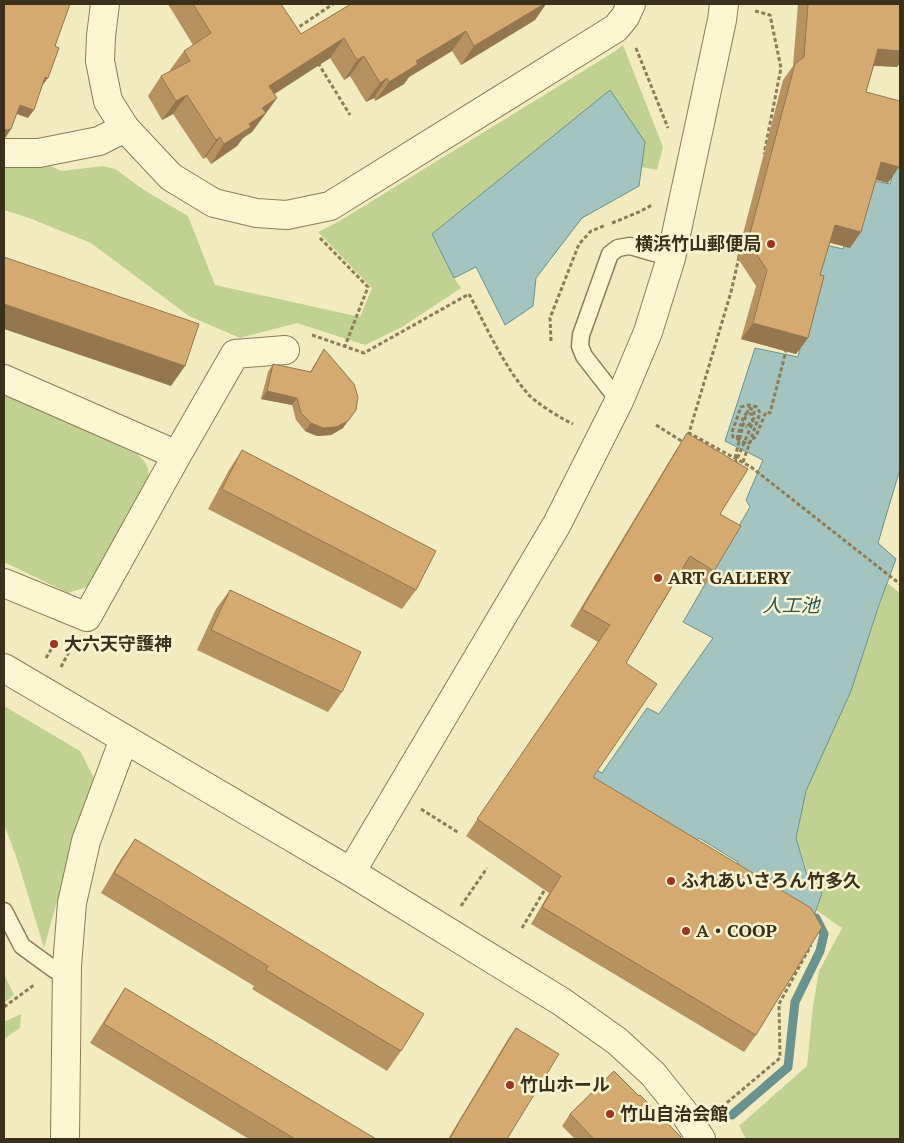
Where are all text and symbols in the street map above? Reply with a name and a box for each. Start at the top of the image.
place label: 横浜竹山郵便局 [635,231,761,255]
marker: 横浜竹山郵便局 [765,238,777,250]
place label: ART GALLERY [668,565,791,589]
marker: ART GALLERY [652,572,664,584]
water label: 人工池 [762,592,821,617]
place label: 大六天守護神 [64,631,172,655]
marker: 大六天守護神 [48,638,60,650]
place label: ふれあいさろん竹多久 [681,868,861,892]
marker: ふれあいさろん竹多久 [665,875,677,887]
place label: A・COOP [696,918,778,942]
marker: A・COOP [680,925,692,937]
place label: 竹山ホール [520,1072,610,1096]
marker: 竹山ホール [504,1079,516,1091]
place label: 竹山自治会館 [620,1101,728,1125]
marker: 竹山自治会館 [604,1108,616,1120]

